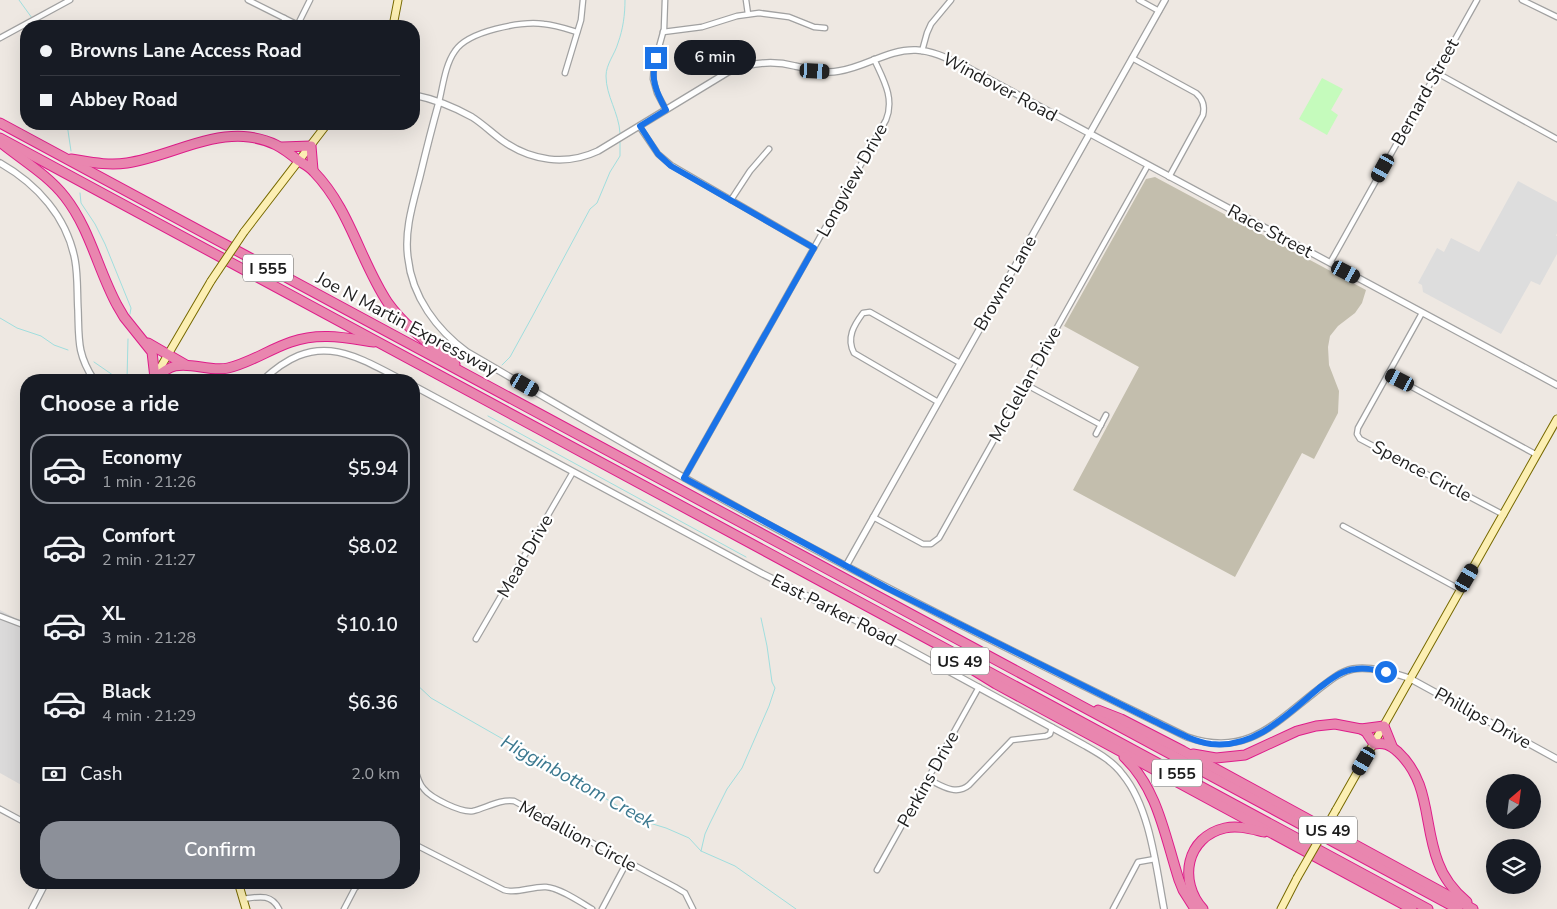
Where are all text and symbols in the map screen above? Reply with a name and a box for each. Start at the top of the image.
street label: Bernard Street [1386,34,1465,150]
text: Browns Lane Access Road [70,38,302,64]
callout: 6 min [674,40,756,76]
text: 6 min [695,46,735,68]
route end [645,47,667,69]
street label: Windover Road [939,47,1061,127]
car [799,63,830,79]
text: Abbey Road [70,87,178,113]
street label: Longview Drive [811,119,893,241]
car [1369,151,1396,185]
street label: Race Street [1223,199,1317,264]
street label: Browns Lane [968,231,1042,335]
road number: I 555 [243,254,293,282]
car [1329,258,1362,286]
street label: Joe N Martin Expressway [311,265,503,382]
street label: McClellan Drive [983,322,1067,446]
car [1383,367,1416,393]
car [508,371,541,399]
text: Choose a ride [40,389,179,419]
street label: Spence Circle [1368,435,1476,507]
text: Economy [102,445,182,471]
icon: car [42,447,87,492]
text: $5.94 [348,456,398,482]
text: 1 min · 21:26 [102,471,196,493]
street label: Mead Drive [492,510,558,602]
text: Comfort [102,523,175,549]
icon: car [42,525,87,570]
text: $8.02 [348,534,398,560]
text: 2 min · 21:27 [102,549,196,571]
car [1453,561,1480,595]
street label: East Parker Road [767,568,901,652]
text: XL [102,601,125,627]
icon: car [42,603,87,648]
text: $10.10 [336,612,398,638]
text: 3 min · 21:28 [102,627,196,649]
road number: US 49 [931,648,989,674]
route start [1375,661,1397,683]
text: Black [102,679,151,705]
icon: car [42,681,87,726]
street label: Phillips Drive [1430,682,1536,754]
text: $6.36 [348,690,398,716]
text: 4 min · 21:29 [102,705,196,727]
street label: Perkins Drive [892,727,964,831]
water label: Higginbottom Creek [496,729,659,835]
car [1350,744,1377,778]
icon: cash [40,760,68,788]
road number: I 555 [1152,760,1202,786]
text: Cash [80,761,122,787]
text: 2.0 km [351,763,400,785]
north arrow [1486,774,1541,829]
map controls [1486,774,1541,894]
street label: Medallion Circle [515,795,641,877]
road number: US 49 [1299,816,1357,844]
button: Confirm [40,821,400,879]
button: layers [1486,839,1541,894]

